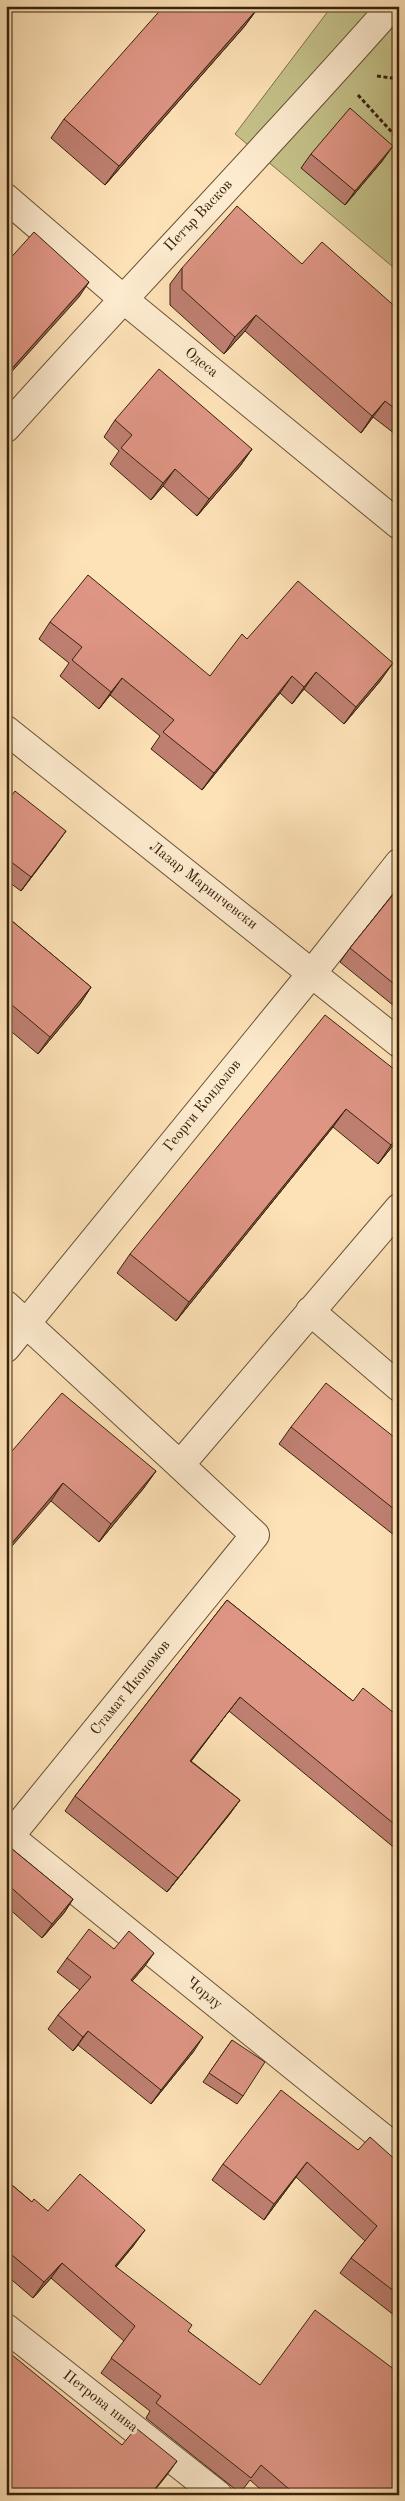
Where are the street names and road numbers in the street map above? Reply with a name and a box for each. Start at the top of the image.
street label: Петър Васков [162,177,236,255]
street label: Одеса [182,345,221,381]
street label: Лазар Маринчевски [146,839,260,933]
street label: Георги Кондолов [162,1057,244,1155]
street label: Стамат Икономов [88,1638,174,1738]
street label: Чорлу [183,1975,225,2013]
street label: Петрова нива [60,2368,141,2436]

